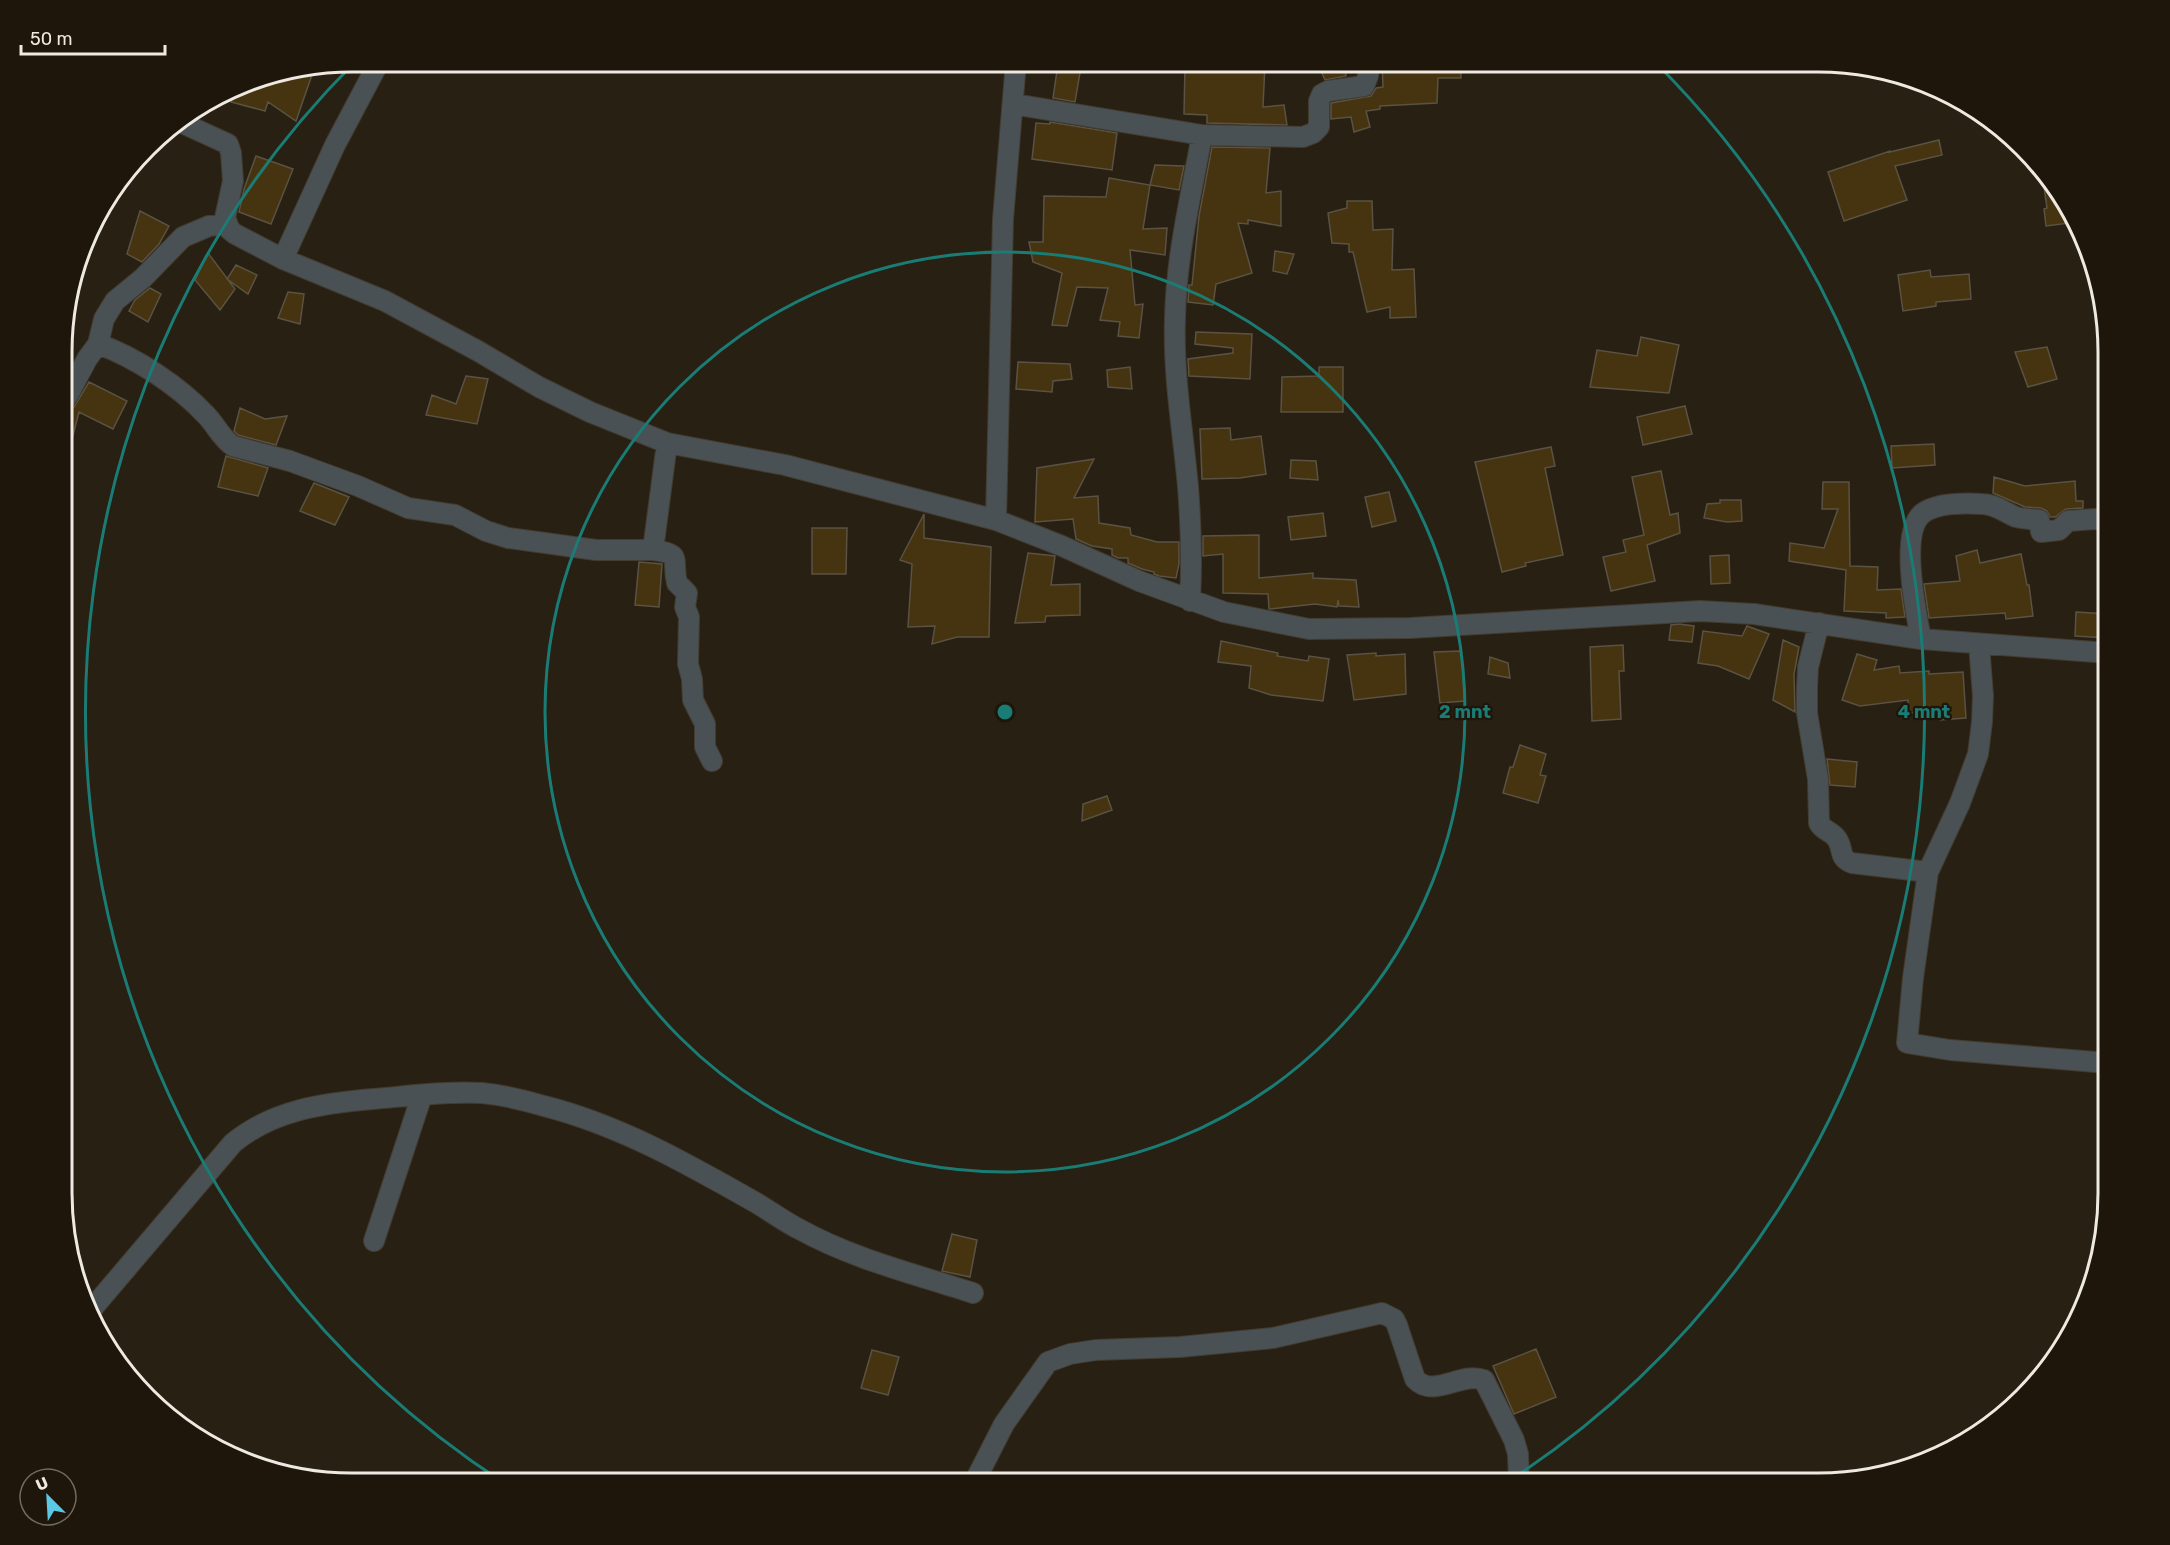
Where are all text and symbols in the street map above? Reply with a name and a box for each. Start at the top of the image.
scale bar [21,18,165,56]
text: 50 m [30,28,73,50]
text: 2 mnt [1439,701,1491,723]
text: 4 mnt [1898,701,1950,723]
centre of rings [995,702,1015,722]
north arrow [18,1467,78,1527]
text: U [33,1473,51,1495]

